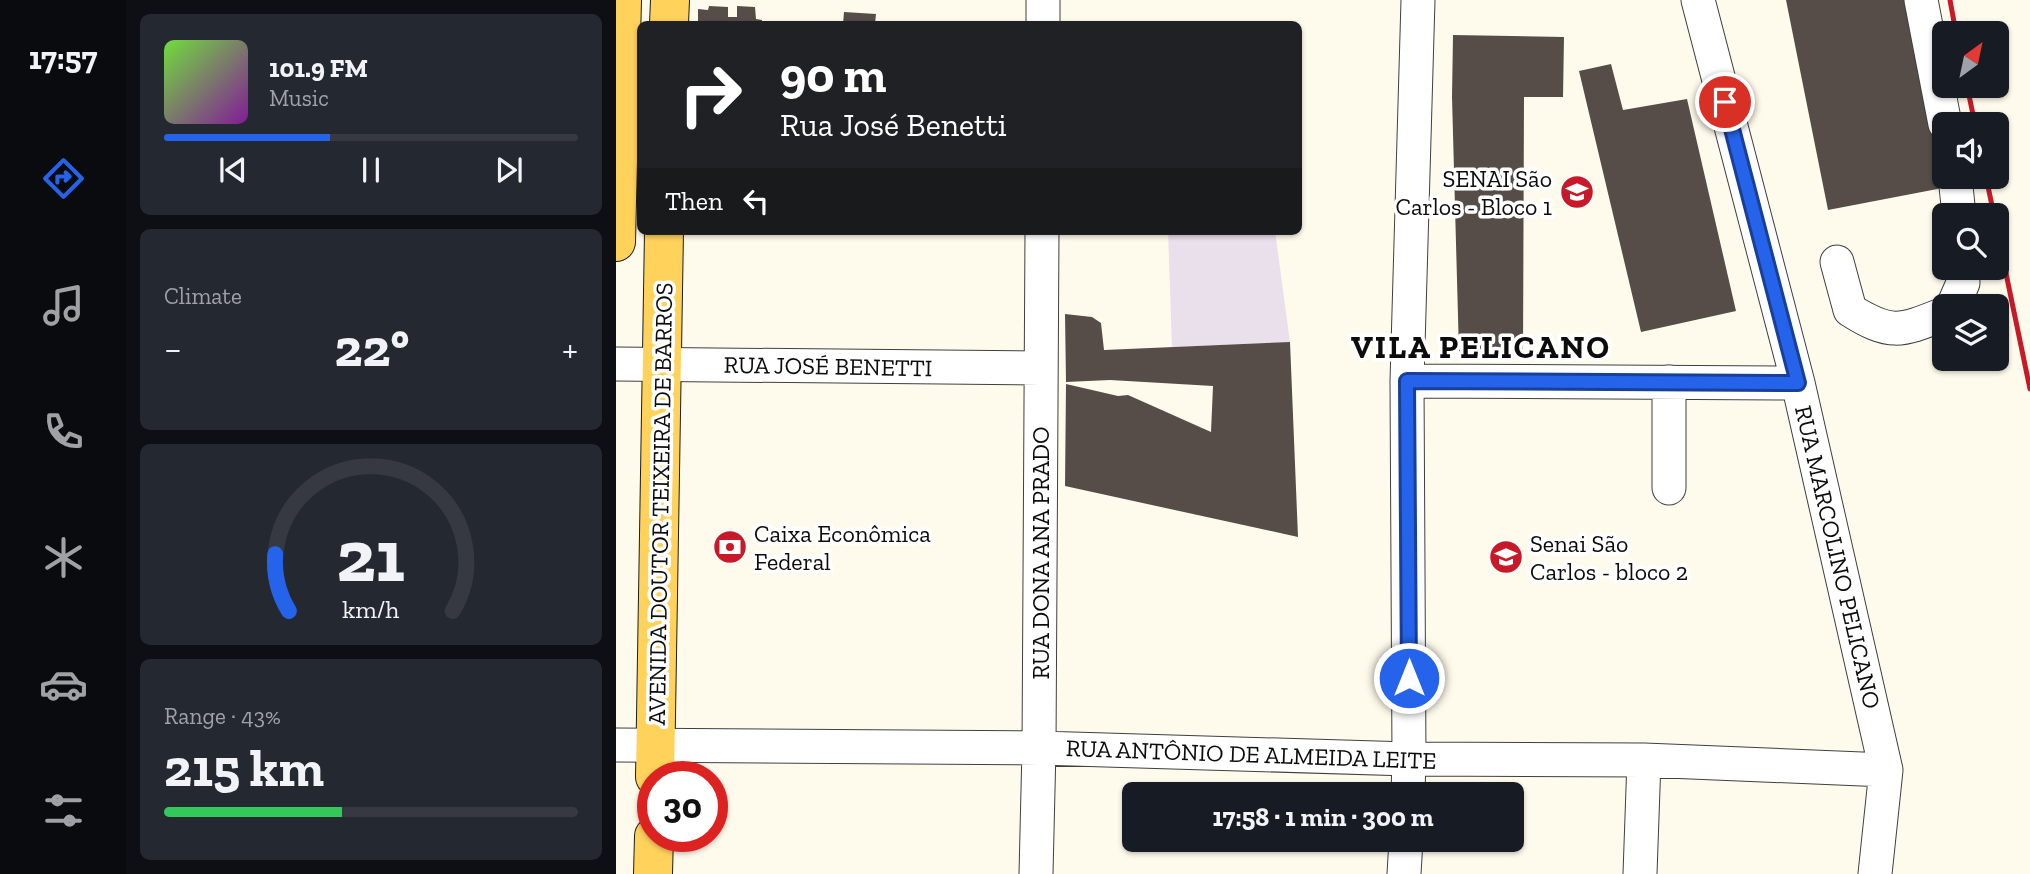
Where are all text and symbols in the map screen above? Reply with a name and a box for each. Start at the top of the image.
north arrow [1932,21,2009,98]
map controls [1932,21,2009,371]
text: 17:57 [29,39,97,77]
text: 90 m [780,46,887,105]
icon: right [665,49,756,140]
text: 101.9 FM [269,52,368,84]
pin [1695,72,1755,132]
icon: arrive [1706,83,1744,121]
text: Music [269,84,329,112]
text: Rua José Benetti [780,106,1007,144]
button: sound [1932,112,2009,189]
icon: previous [214,151,252,189]
icon: pause [352,151,390,189]
icon: next [490,151,528,189]
icon: directions [39,154,88,203]
place label: SENAI São Carlos - Bloco 1 [1395,164,1552,221]
school or university icon: SENAI São Carlos - Bloco 1 [1558,173,1596,211]
icon: left [737,182,775,220]
text: Then [665,185,723,217]
button: search [1932,203,2009,280]
icon: music [39,281,88,330]
text: Climate [164,282,242,310]
street label: AVENIDA DOUTOR TEIXEIRA DE BARROS [642,282,678,726]
button: layers [1932,294,2009,371]
text: 22° [335,317,409,379]
text: − [164,326,182,372]
text: + [562,326,578,372]
district label: VILA PELICANO [1351,328,1611,366]
street label: RUA JOSÉ BENETTI [723,350,933,382]
street label: RUA MARCOLINO PELICANO [1789,403,1887,711]
icon: phone [39,407,88,456]
street label: RUA DONA ANA PRADO [1026,426,1055,680]
text: 21 [337,512,405,600]
place label: Caixa Econômica Federal [754,519,931,576]
bank icon: Caixa Econômica Federal [711,528,749,566]
place label: Senai São Carlos - bloco 2 [1530,529,1688,586]
icon: climate [39,533,88,582]
school or university icon: Senai São Carlos - bloco 2 [1487,538,1525,576]
text: km/h [342,593,400,623]
position arrow [1372,641,1446,715]
icon: car [39,660,88,709]
text: Range · 43% [164,702,281,730]
street label: RUA ANTÔNIO DE ALMEIDA LEITE [1065,733,1437,775]
text: 215 km [164,737,324,799]
speed limit sign: 30 [637,761,728,852]
icon: filters [39,786,88,835]
text: 17:58 · 1 min · 300 m [1212,801,1434,833]

